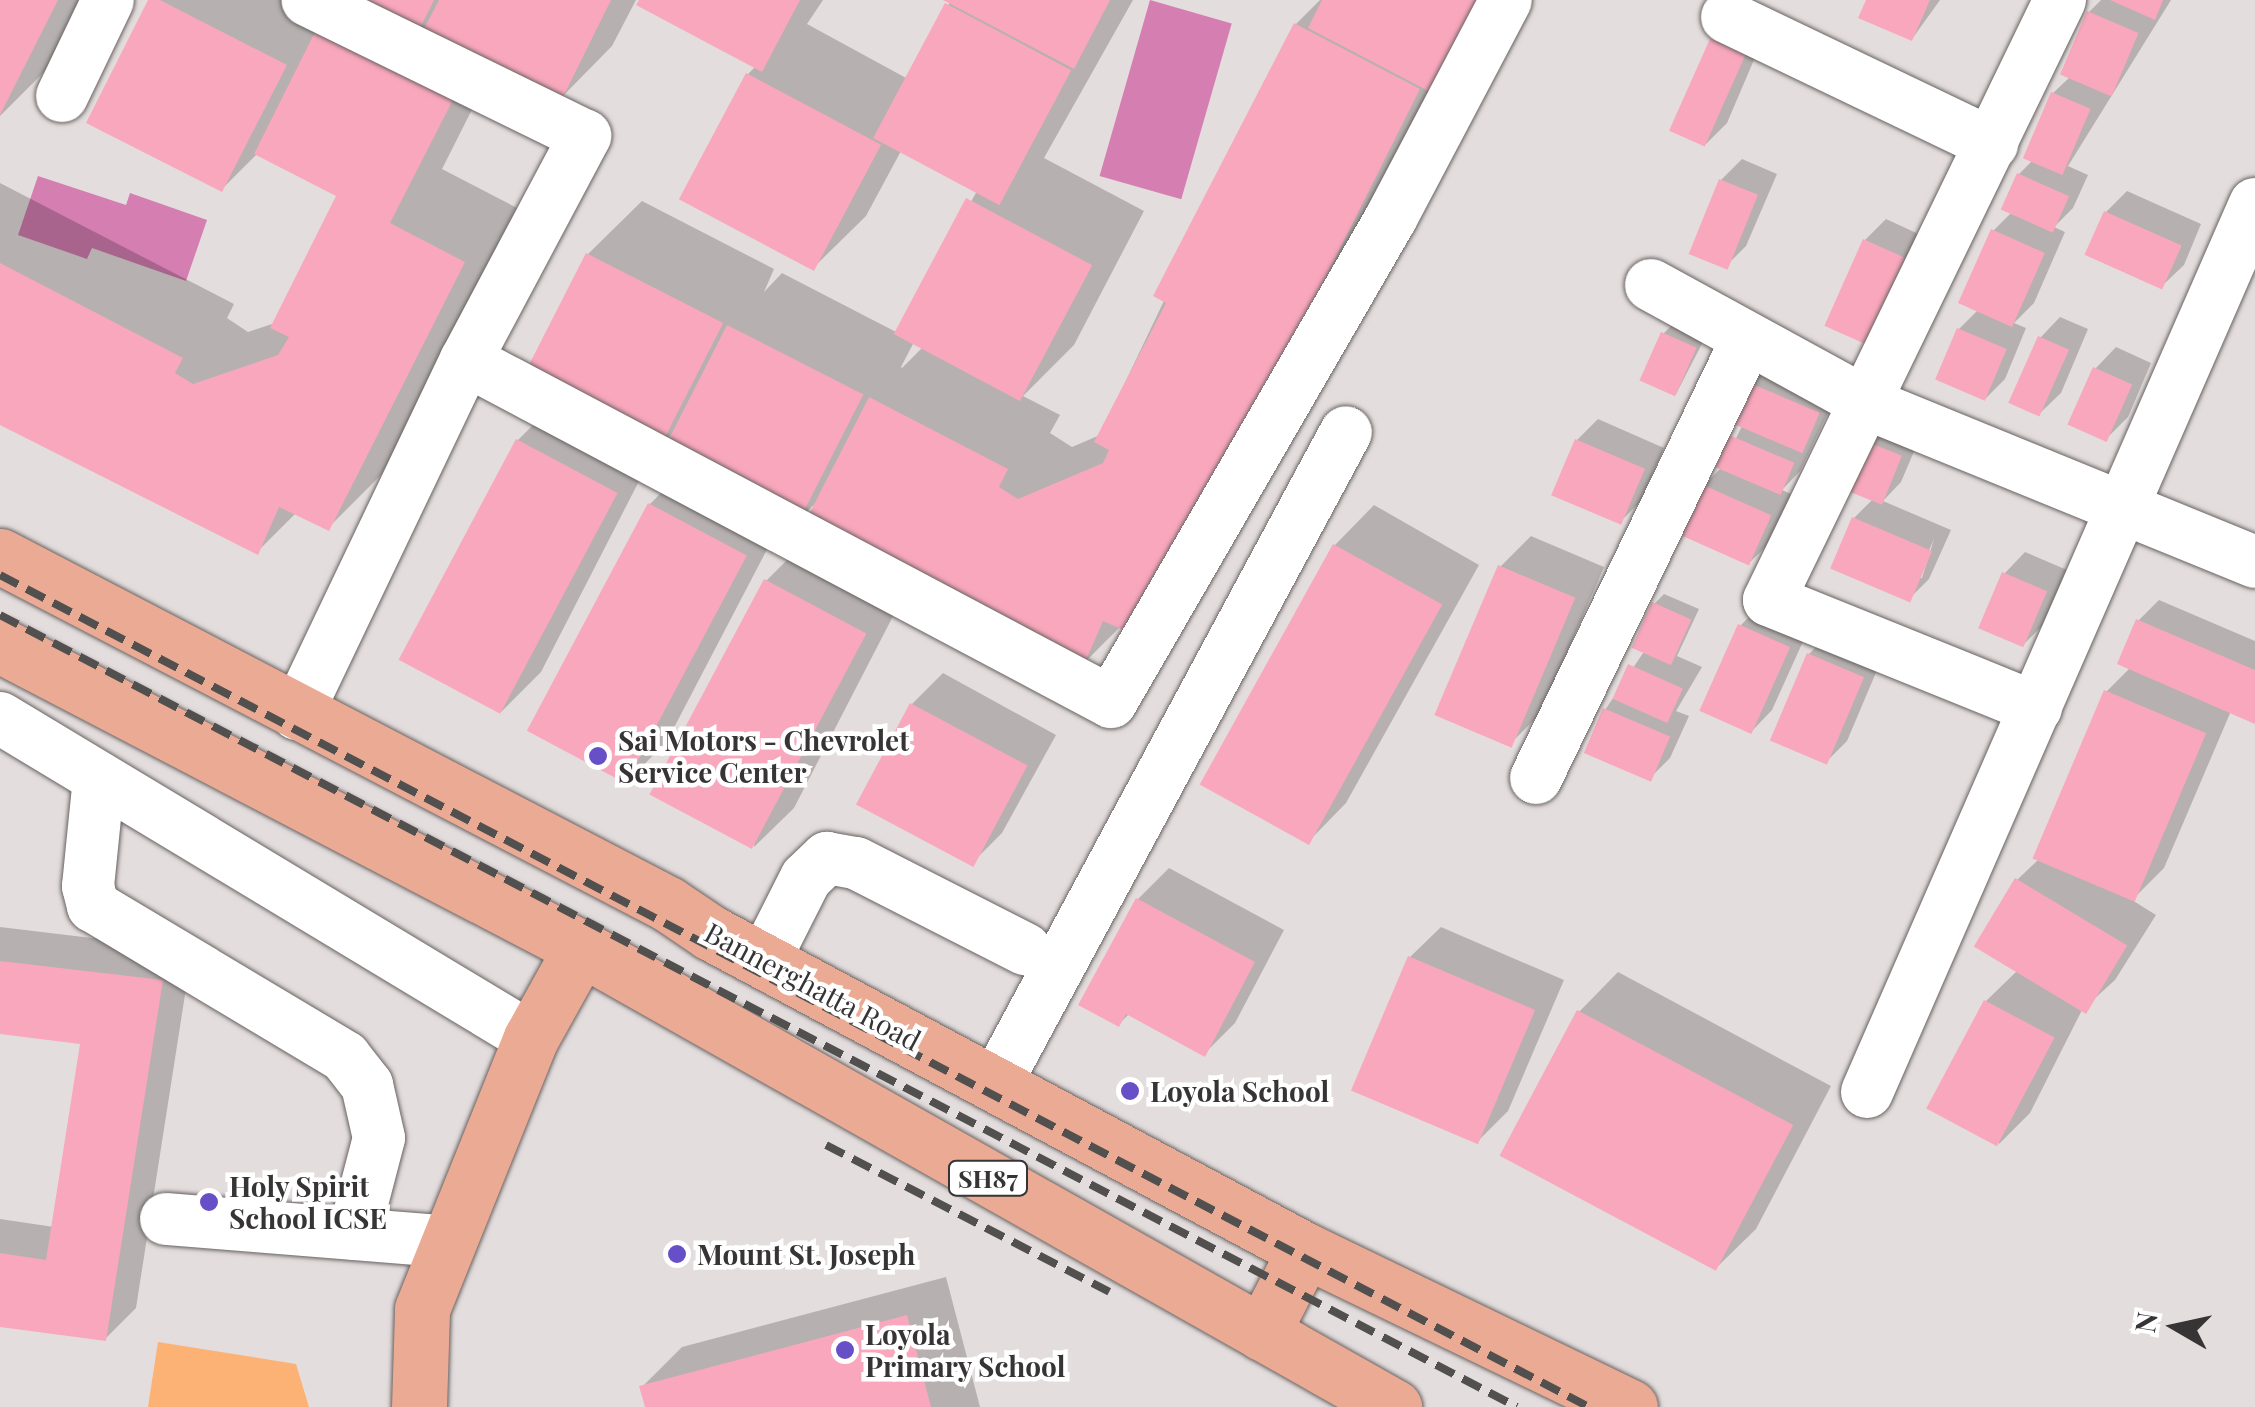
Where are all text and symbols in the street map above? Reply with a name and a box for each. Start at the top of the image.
place label: Sai Motors - Chevrolet Service Center [618,723,909,789]
marker: Sai Motors - Chevrolet Service Center [587,745,609,767]
street label: Bannerghatta Road [699,915,927,1057]
place label: Loyola School [1150,1074,1329,1108]
marker: Loyola School [1119,1080,1141,1102]
road number: SH87 [948,1158,1028,1198]
place label: Holy Spirit School ICSE [229,1169,387,1235]
marker: Holy Spirit School ICSE [198,1191,220,1213]
place label: Mount St. Joseph [697,1237,915,1271]
marker: Mount St. Joseph [666,1243,688,1265]
north arrow [2125,1277,2225,1377]
text: N [2125,1309,2165,1335]
place label: Loyola Primary School [865,1317,1066,1383]
marker: Loyola Primary School [834,1339,856,1361]

